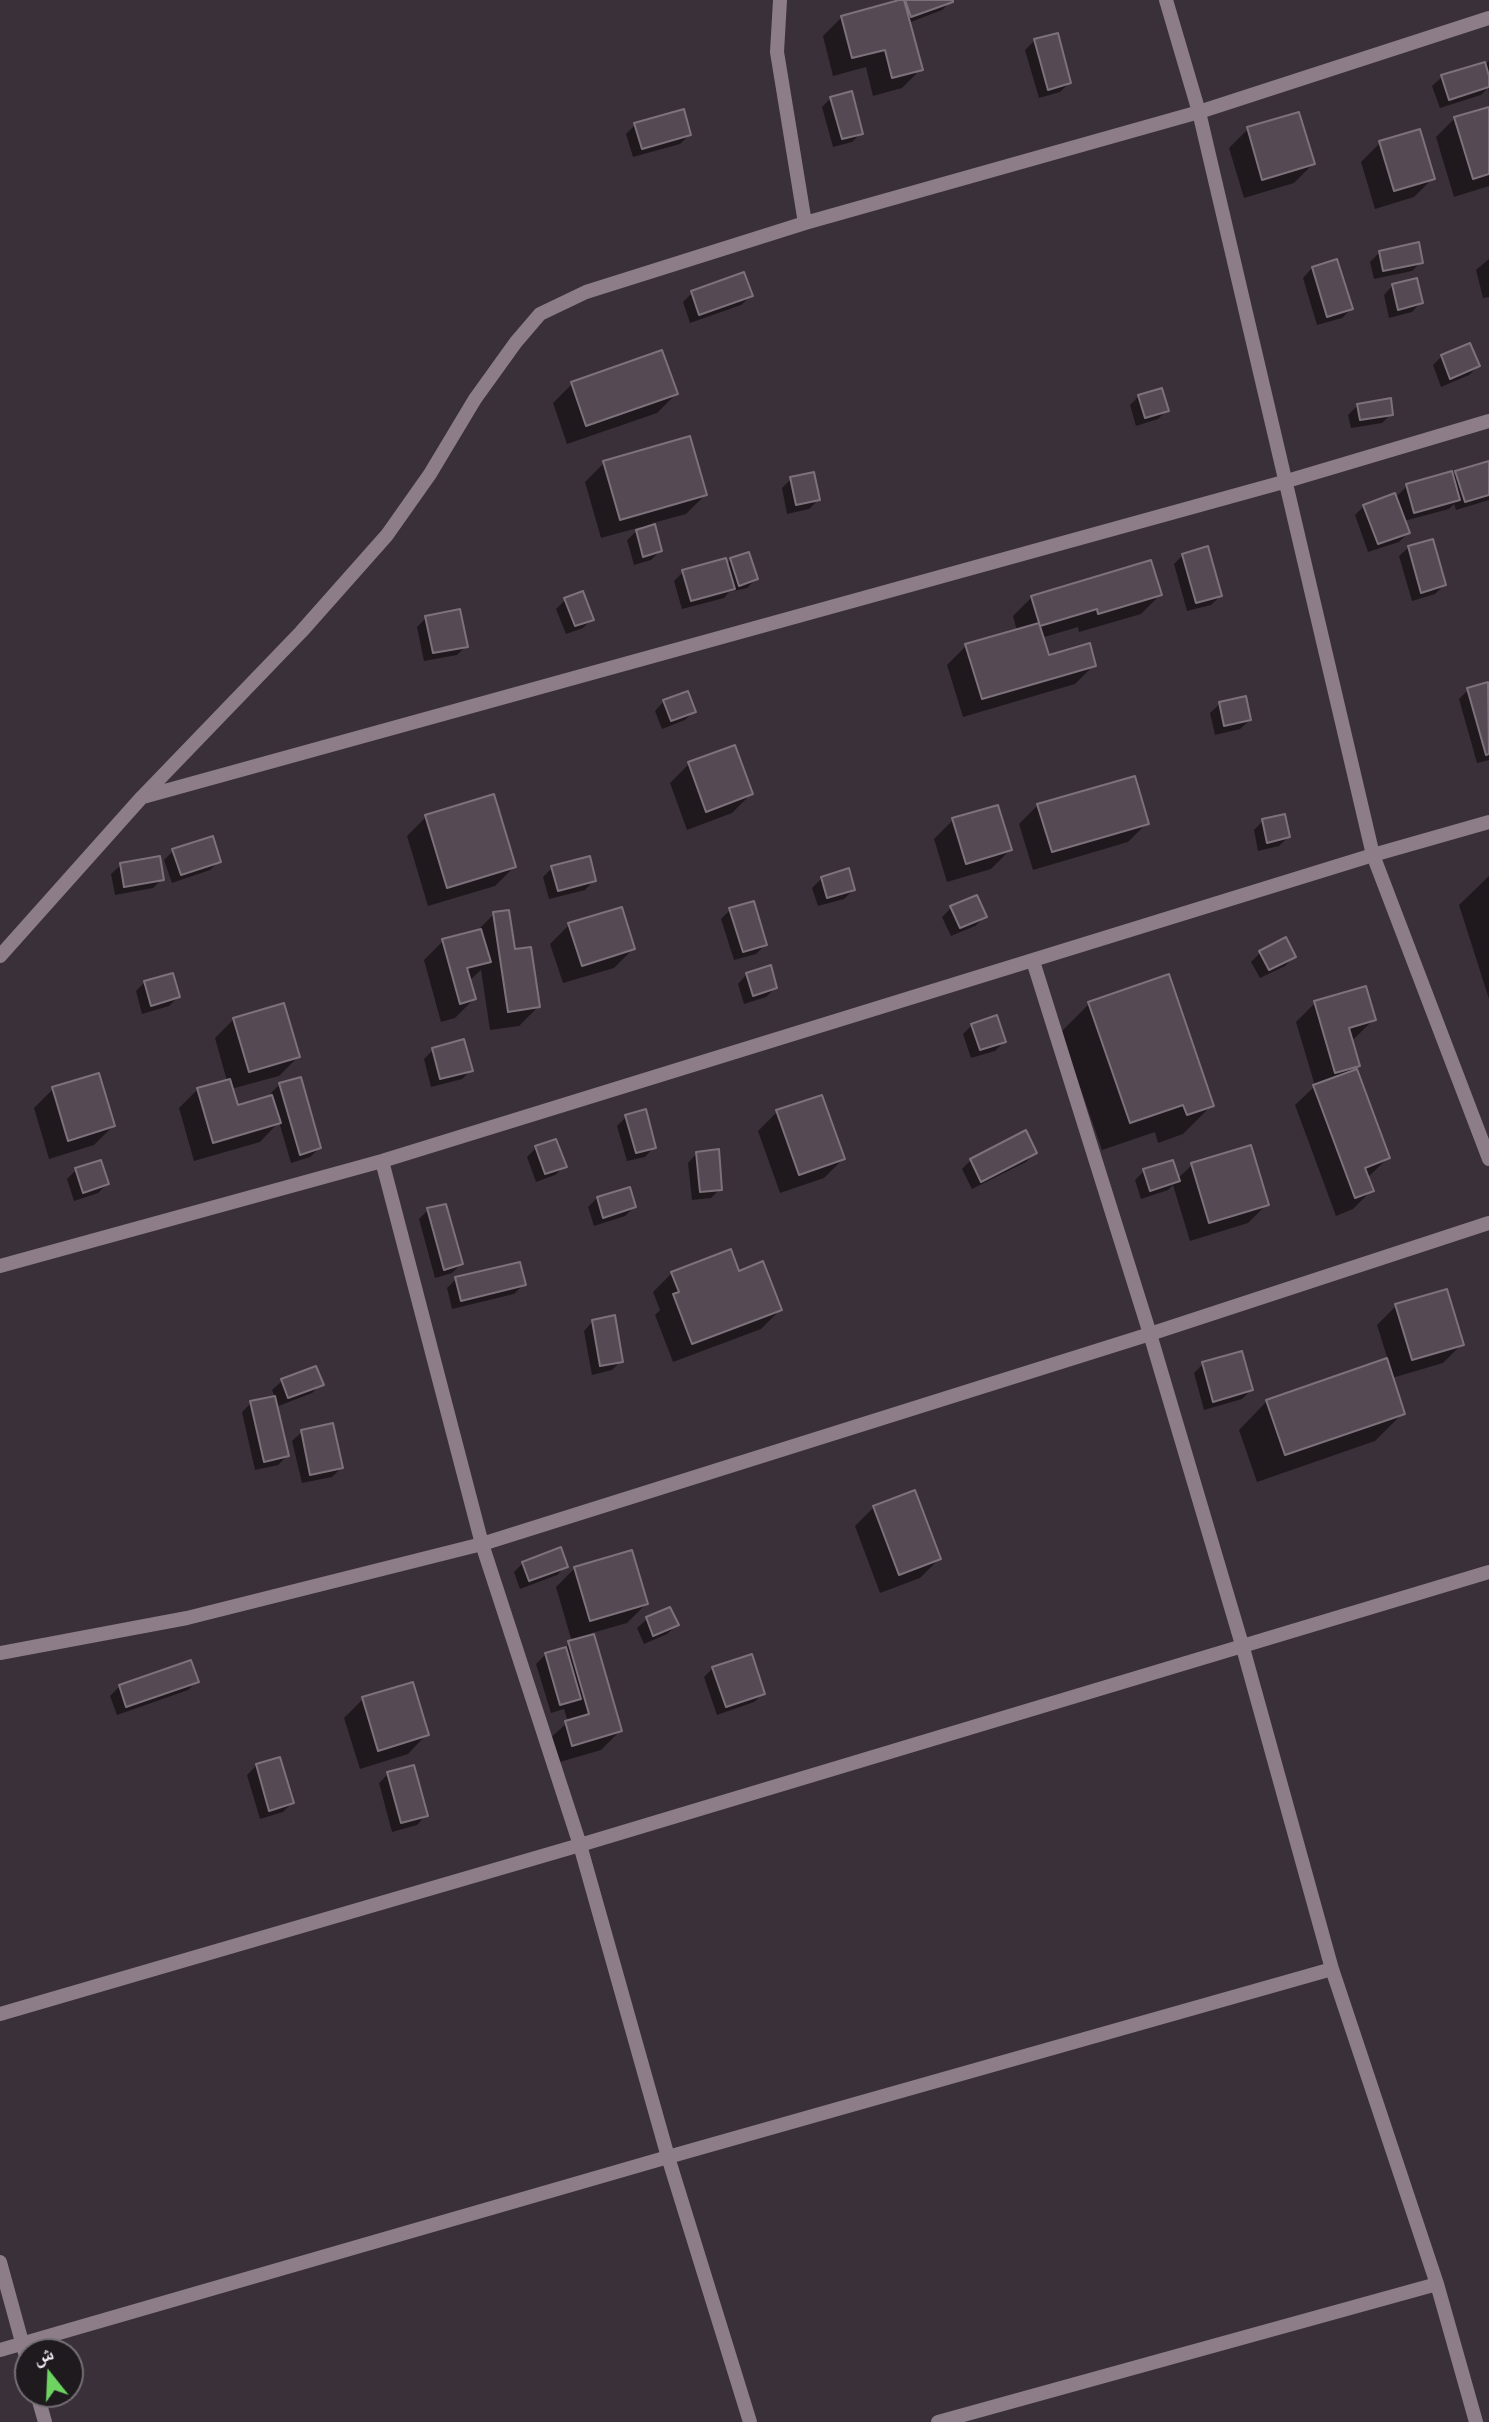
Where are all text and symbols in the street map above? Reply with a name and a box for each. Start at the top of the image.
north arrow [14,2338,84,2408]
text: ش [30,2339,57,2370]

